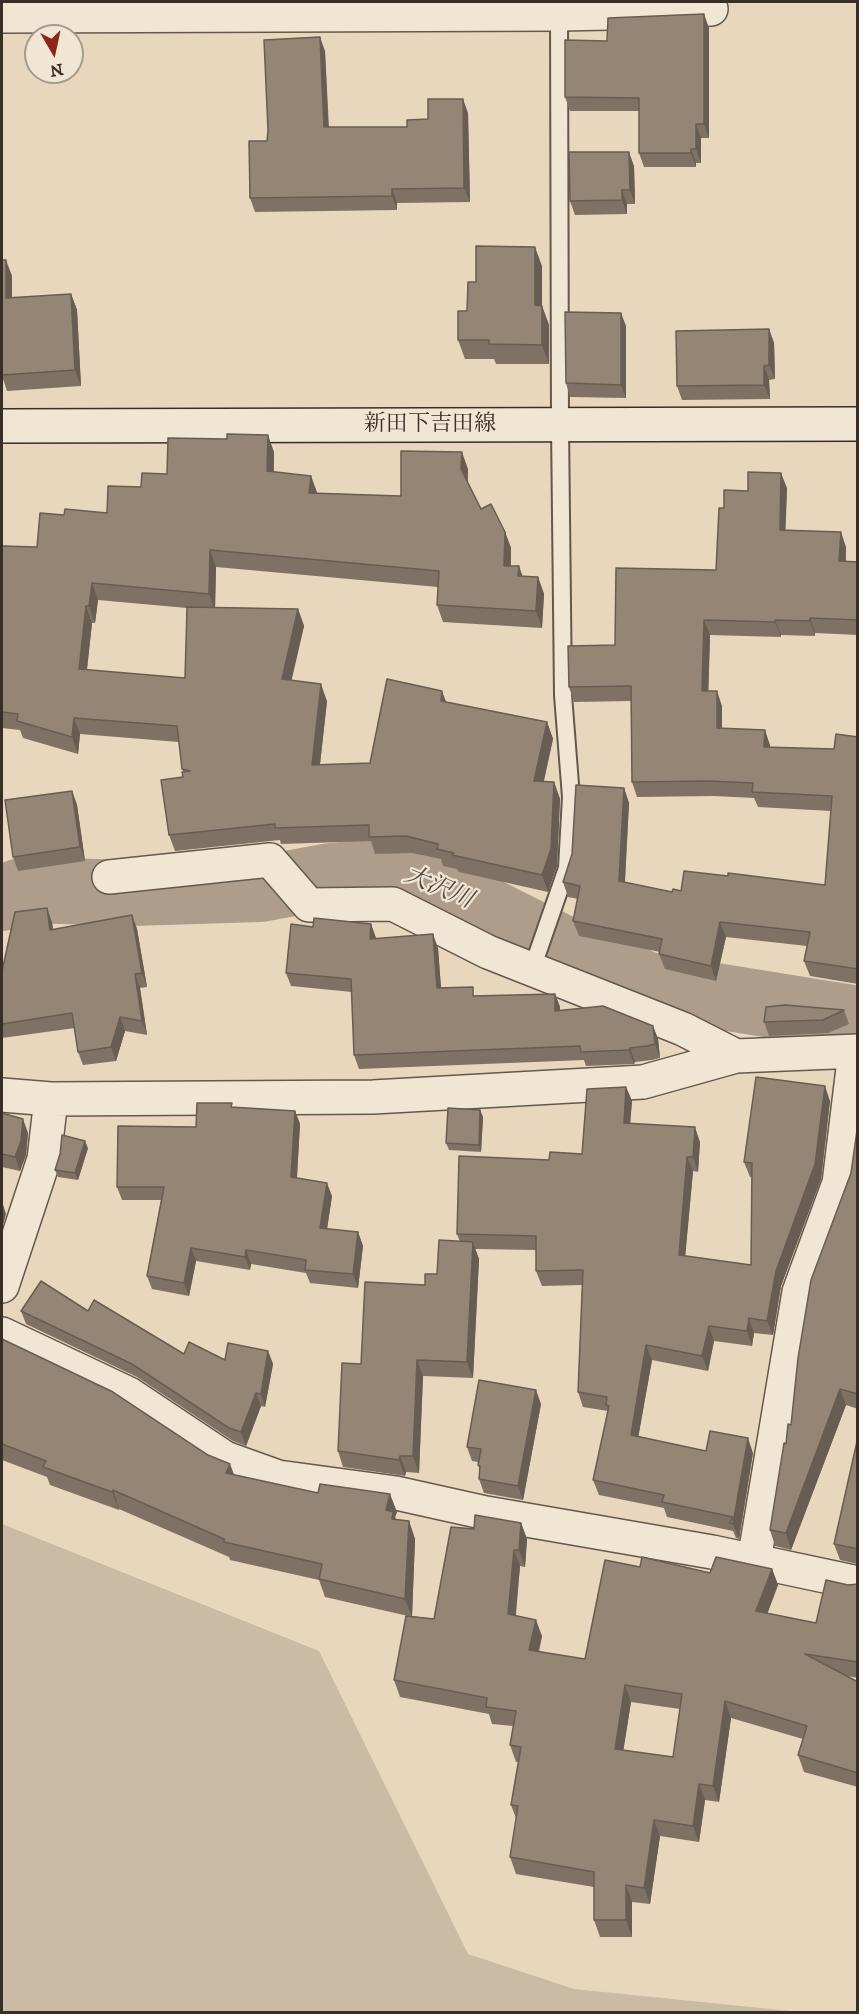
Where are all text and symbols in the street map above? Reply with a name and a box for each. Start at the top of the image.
north arrow [24,24,84,84]
text: N [48,59,65,81]
street label: 新田下吉田線 [364,412,496,438]
water label: 大沢川 [399,862,477,916]

